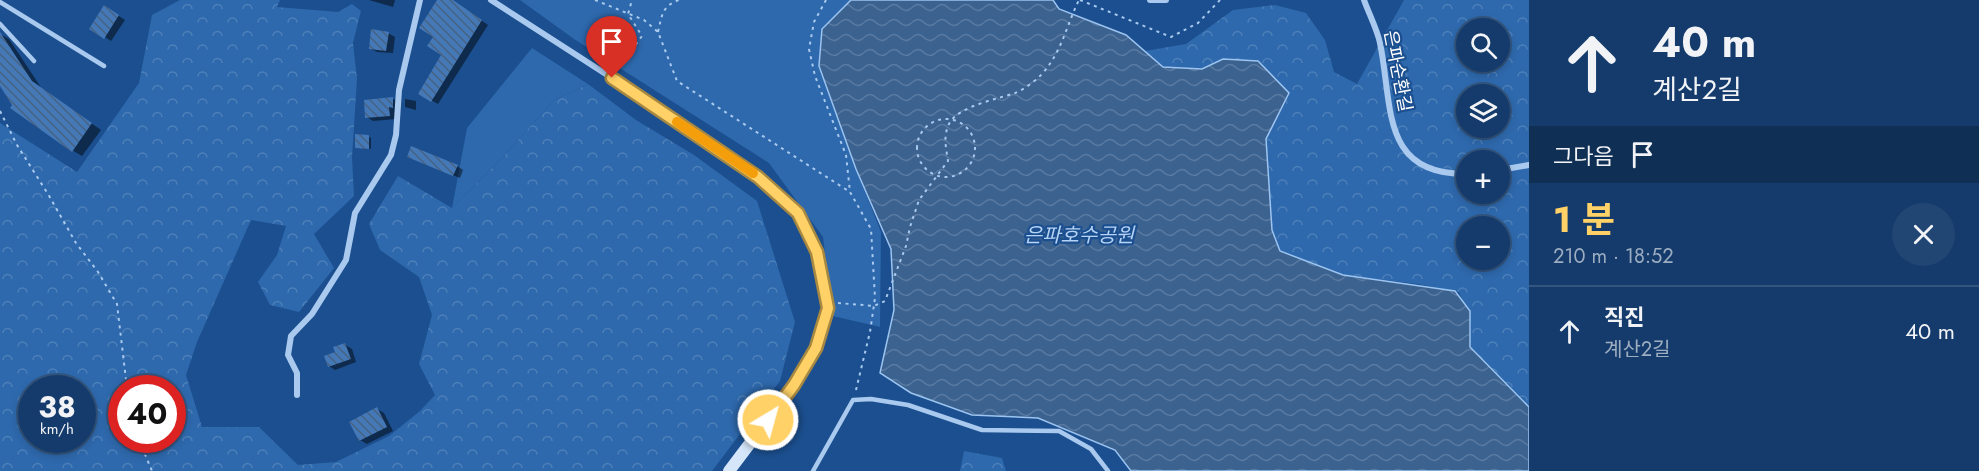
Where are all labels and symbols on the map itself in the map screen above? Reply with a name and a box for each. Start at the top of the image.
pin [586,16,637,78]
street label: 은파순환길 [1377,28,1419,114]
water label: 은파호수공원 [1024,221,1136,250]
speed limit sign: 40 [108,375,186,453]
position arrow [736,388,800,452]

